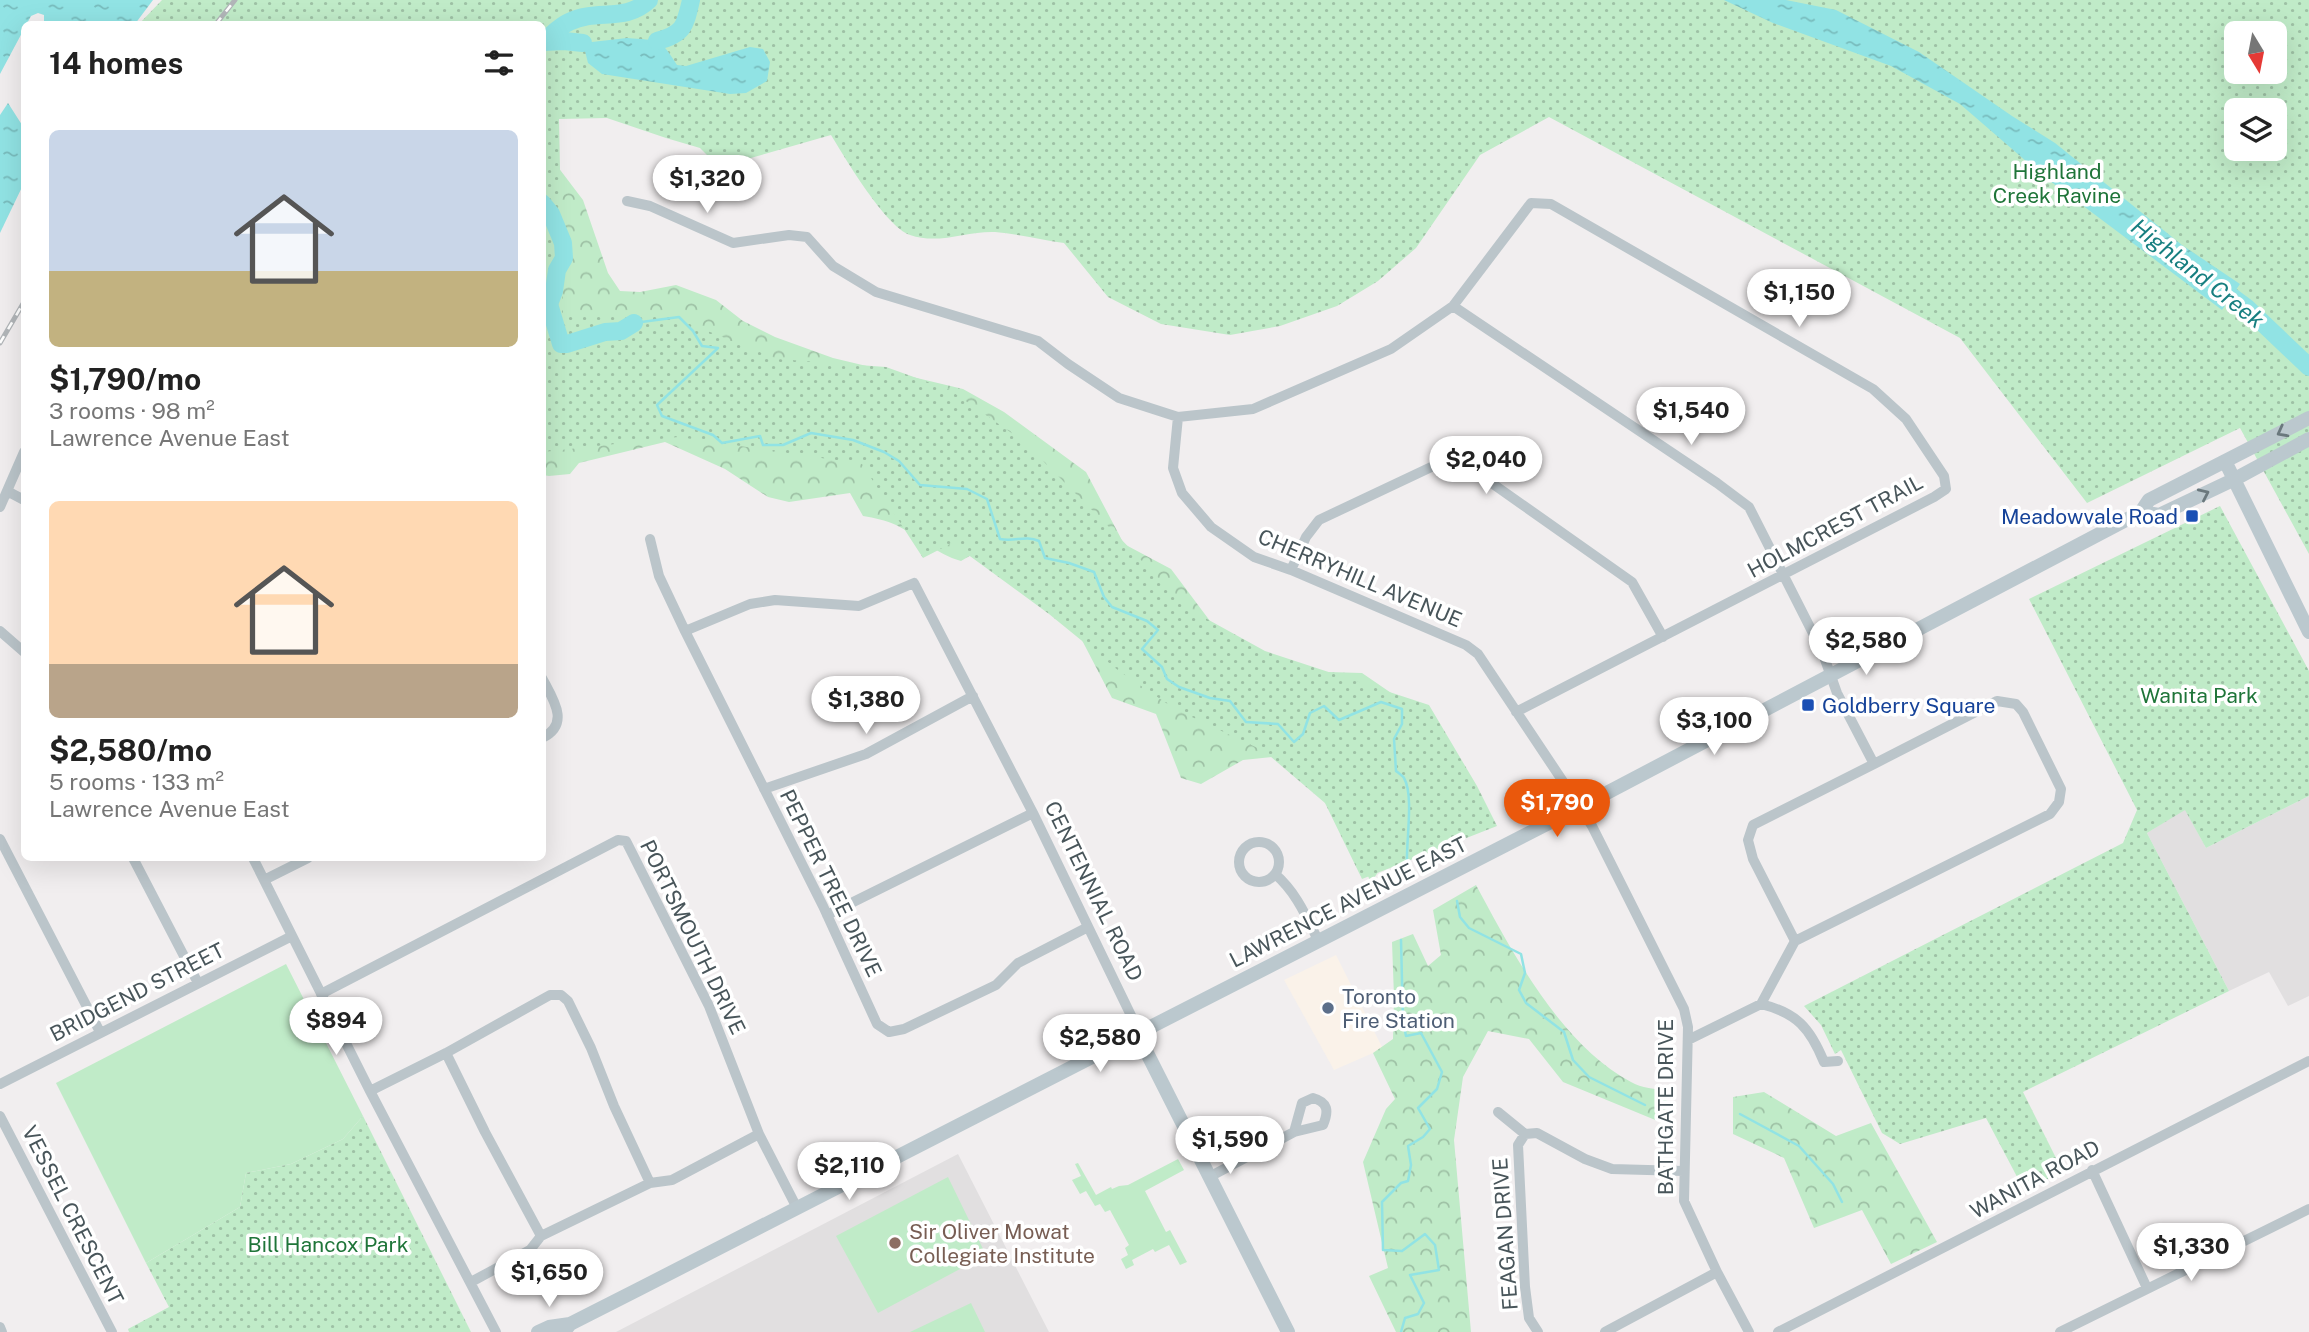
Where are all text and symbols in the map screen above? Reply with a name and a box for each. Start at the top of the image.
north arrow [2224,21,2287,84]
map controls [2224,21,2287,161]
icon: filters [480,44,518,82]
text: 14 homes [49,45,183,81]
button: layers [2224,98,2287,161]
pin: $1,320 [650,156,764,215]
park label: Highland Creek Ravine [1993,159,2121,208]
text: $1,320 [669,164,745,191]
icon: home [221,176,347,302]
water label: Highland Creek [2126,213,2270,334]
pin: $1,150 [1742,270,1856,329]
text: $1,150 [1763,278,1835,305]
text: $1,790/mo [49,361,201,397]
pin: $1,540 [1634,388,1748,447]
text: $1,540 [1652,396,1730,423]
text: 3 rooms · 98 m² [49,397,215,424]
text: Lawrence Avenue East [49,424,290,451]
one-way arrow [2277,424,2289,437]
pin: $2,040 [1429,436,1543,496]
text: $2,040 [1445,445,1527,472]
street label: HOLMCREST TRAIL [1743,469,1927,583]
one-way arrow [2197,488,2209,502]
place label: Meadowvale Road [2001,504,2178,529]
marker: Meadowvale Road [2184,508,2200,524]
street label: CHERRYHILL AVENUE [1254,524,1466,632]
icon: home [221,547,347,673]
pin: $2,580 [1809,618,1923,677]
text: $2,580 [1825,626,1907,653]
pin: $1,380 [809,676,923,736]
park label: Wanita Park [2140,683,2258,708]
text: $1,380 [827,685,905,712]
place label: Goldberry Square [1822,693,1995,718]
marker: Goldberry Square [1800,697,1816,713]
pin: $3,100 [1657,698,1771,757]
text: $3,100 [1676,706,1752,733]
text: $2,580/mo [49,732,212,768]
text: 5 rooms · 133 m² [49,768,224,795]
pin: $1,790 [1500,780,1614,839]
street label: PEPPER TREE DRIVE [775,785,887,981]
text: $1,790 [1520,788,1594,815]
text: Lawrence Avenue East [49,795,290,822]
street label: CENTENNIAL ROAD [1040,797,1148,985]
street label: LAWRENCE AVENUE EAST [1225,831,1471,973]
street label: PORTSMOUTH DRIVE [635,836,751,1038]
street label: BRIDGEND STREET [46,937,228,1047]
place label: Toronto Fire Station [1342,984,1455,1033]
pin: $894 [295,998,377,1057]
marker: Toronto Fire Station [1320,1000,1336,1016]
text: $894 [305,1006,367,1033]
pin: $2,580 [1043,1014,1157,1074]
street label: BATHGATE DRIVE [1653,1019,1678,1195]
text: $2,580 [1059,1023,1141,1050]
pin: $1,590 [1173,1116,1287,1176]
street label: VESSEL CRESCENT [17,1121,129,1309]
text: $1,590 [1191,1125,1269,1152]
street label: WANITA ROAD [1966,1134,2104,1224]
pin: $2,110 [792,1142,906,1202]
text: $2,110 [813,1151,885,1178]
street label: FEAGAN DRIVE [1487,1157,1523,1311]
place label: Sir Oliver Mowat Collegiate Institute [909,1219,1095,1268]
pin: $1,330 [2134,1224,2248,1283]
park label: Bill Hancox Park [248,1232,409,1257]
text: $1,330 [2152,1232,2230,1259]
marker: Sir Oliver Mowat Collegiate Institute [887,1235,903,1251]
pin: $1,650 [492,1250,606,1309]
text: $1,650 [510,1258,588,1285]

